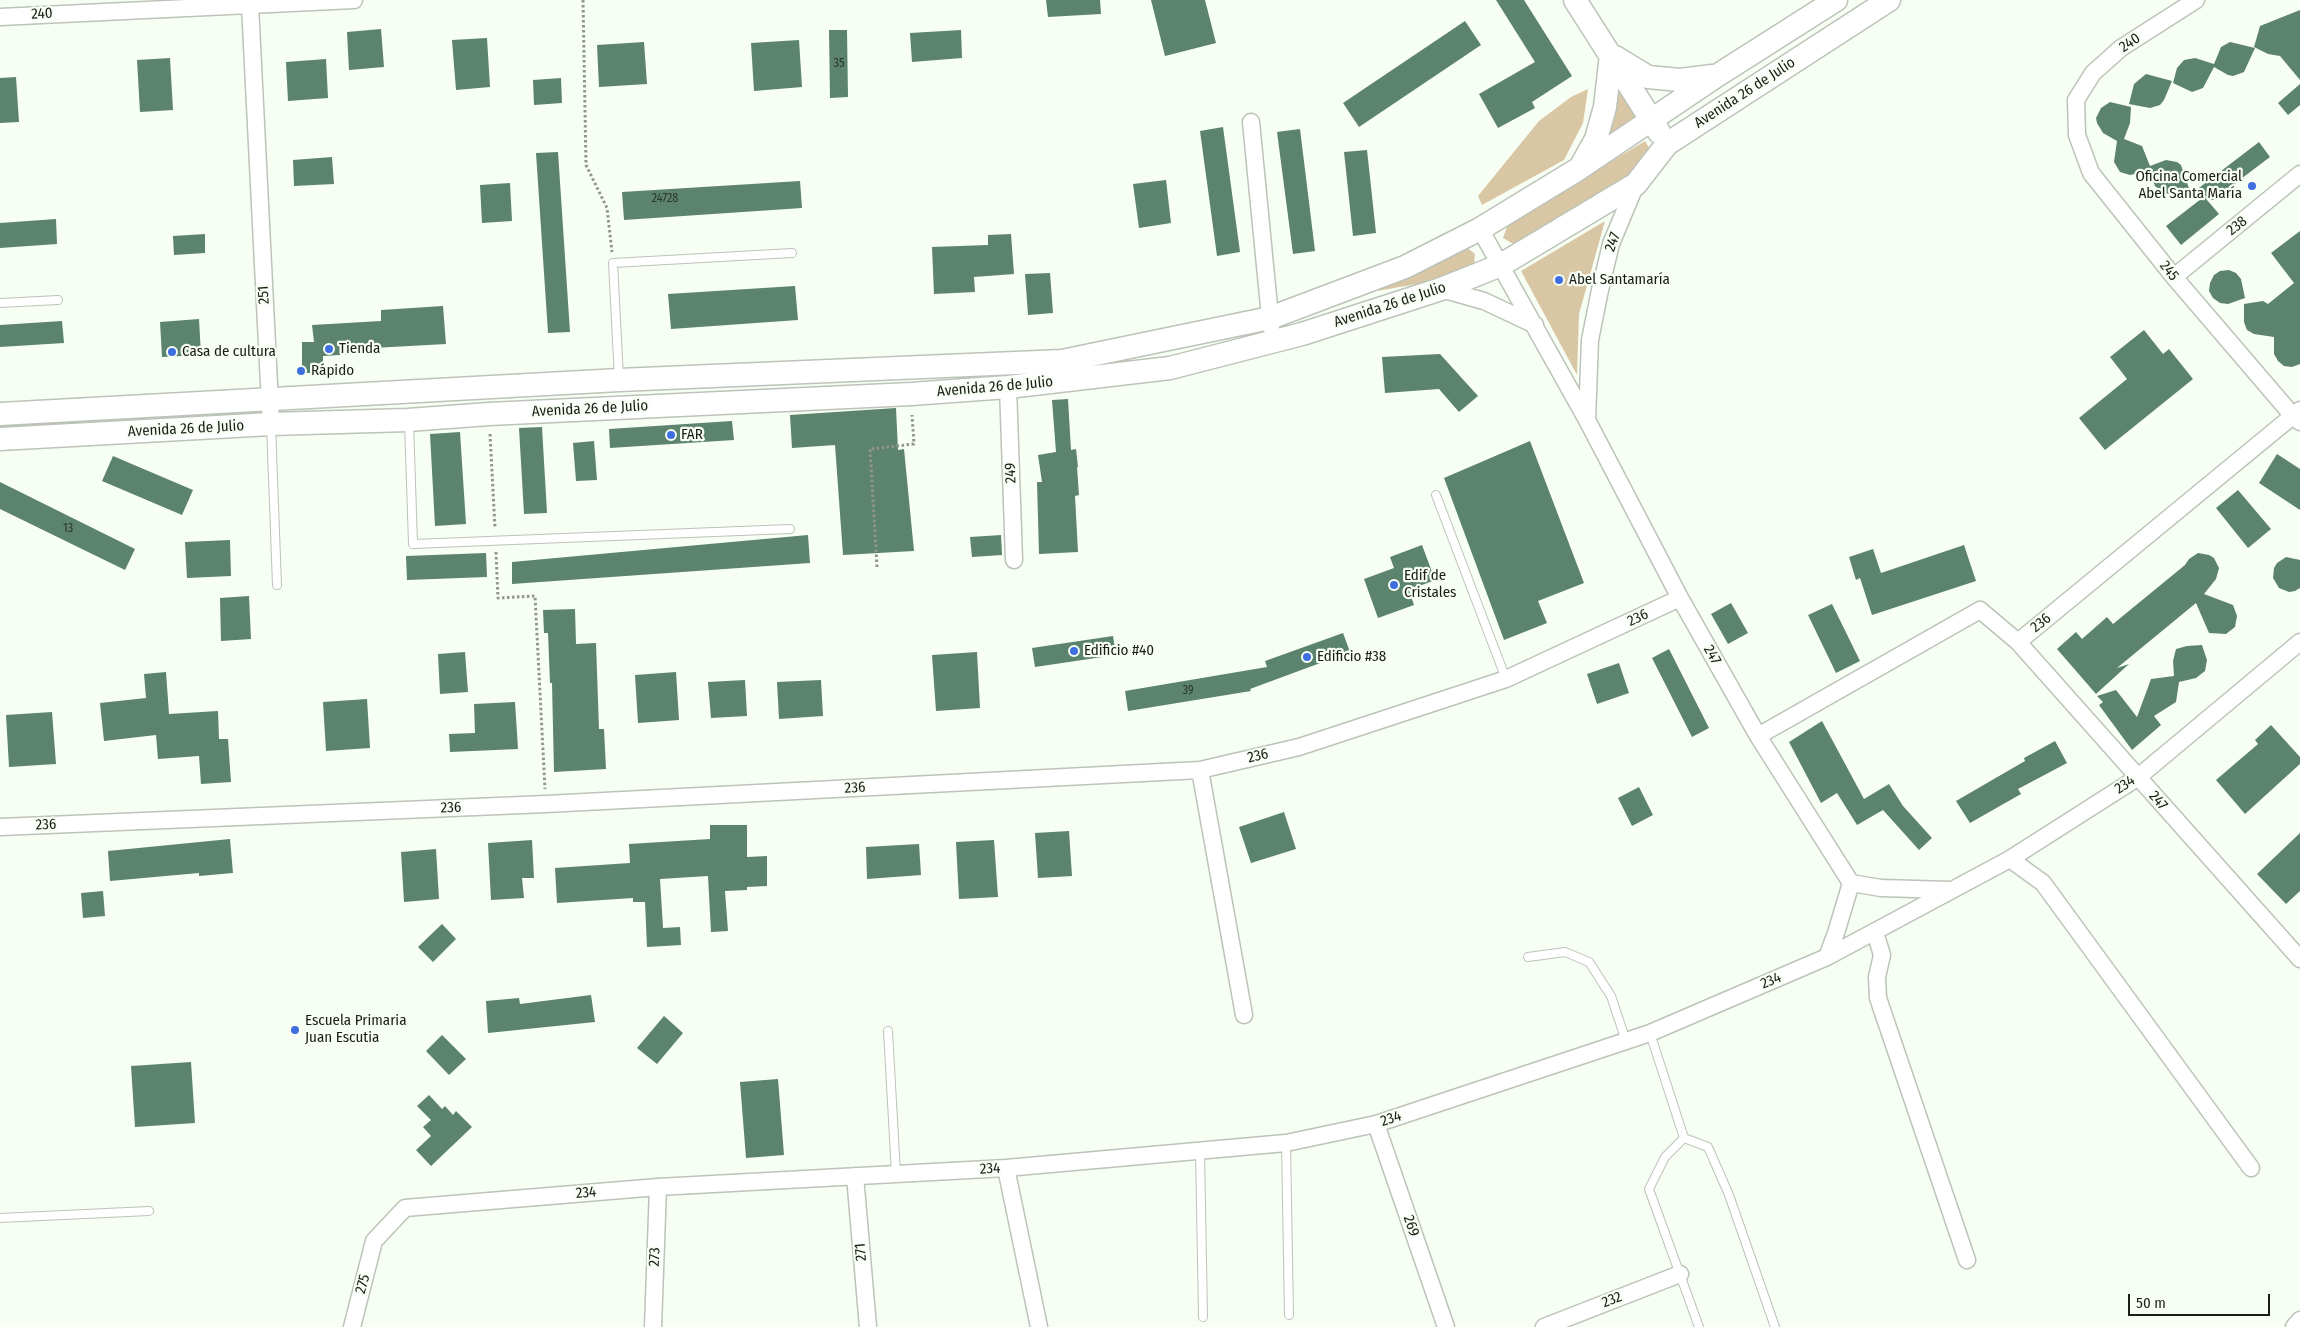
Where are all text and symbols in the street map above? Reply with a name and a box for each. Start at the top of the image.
street label: 240 [31,4,53,24]
street label: 240 [2116,30,2144,56]
street label: Avenida 26 de Julio [1691,54,1799,132]
house number: 35 [834,57,844,71]
place label: Oficina Comercial Abel Santa María [2135,168,2242,203]
marker: Oficina Comercial Abel Santa María [2246,180,2258,192]
house number: 24728 [652,192,678,206]
street label: 238 [2223,212,2251,240]
street label: 247 [1601,230,1625,254]
street label: 245 [2156,257,2182,285]
place label: Abel Santamaría [1569,271,1670,289]
marker: Abel Santamaría [1553,274,1565,286]
street label: Avenida 26 de Julio [1332,278,1448,332]
street label: 251 [255,285,273,305]
place label: Tienda [339,340,380,358]
place label: Casa de cultura [182,343,276,361]
marker: Tienda [323,343,335,355]
marker: Casa de cultura [166,346,178,358]
place label: Rápido [311,362,354,380]
marker: Rápido [295,365,307,377]
street label: Avenida 26 de Julio [936,373,1054,401]
street label: Avenida 26 de Julio [531,397,649,421]
street label: Avenida 26 de Julio [127,417,245,441]
place label: FAR [681,426,703,444]
marker: FAR [665,429,677,441]
street label: 249 [1002,462,1020,484]
house number: 13 [63,522,73,536]
place label: Edif de Cristales [1404,567,1457,602]
marker: Edif de Cristales [1388,579,1400,591]
street label: 236 [1625,605,1651,631]
street label: 236 [2027,609,2055,637]
place label: Edificio #40 [1084,642,1154,660]
street label: 247 [1699,642,1725,668]
marker: Edificio #40 [1068,645,1080,657]
place label: Edificio #38 [1317,648,1386,666]
marker: Edificio #38 [1301,651,1313,663]
house number: 39 [1182,684,1194,698]
street label: 236 [1246,745,1270,767]
street label: 234 [2111,772,2139,798]
street label: 236 [844,778,866,798]
street label: 247 [2145,788,2171,814]
street label: 236 [440,799,462,817]
street label: 236 [35,816,57,834]
street label: 234 [1758,969,1784,993]
place label: Escuela Primaria Juan Escutia [305,1012,406,1047]
marker: Escuela Primaria Juan Escutia [289,1024,301,1036]
street label: 234 [1378,1107,1404,1131]
street label: 234 [979,1159,1001,1179]
street label: 234 [575,1183,597,1203]
street label: 269 [1399,1213,1423,1239]
street label: 271 [851,1242,871,1262]
street label: 273 [646,1247,664,1267]
street label: 275 [352,1272,374,1296]
scale bar [2130,1284,2272,1316]
street label: 232 [1600,1288,1624,1312]
text: 50 m [2136,1294,2166,1312]

